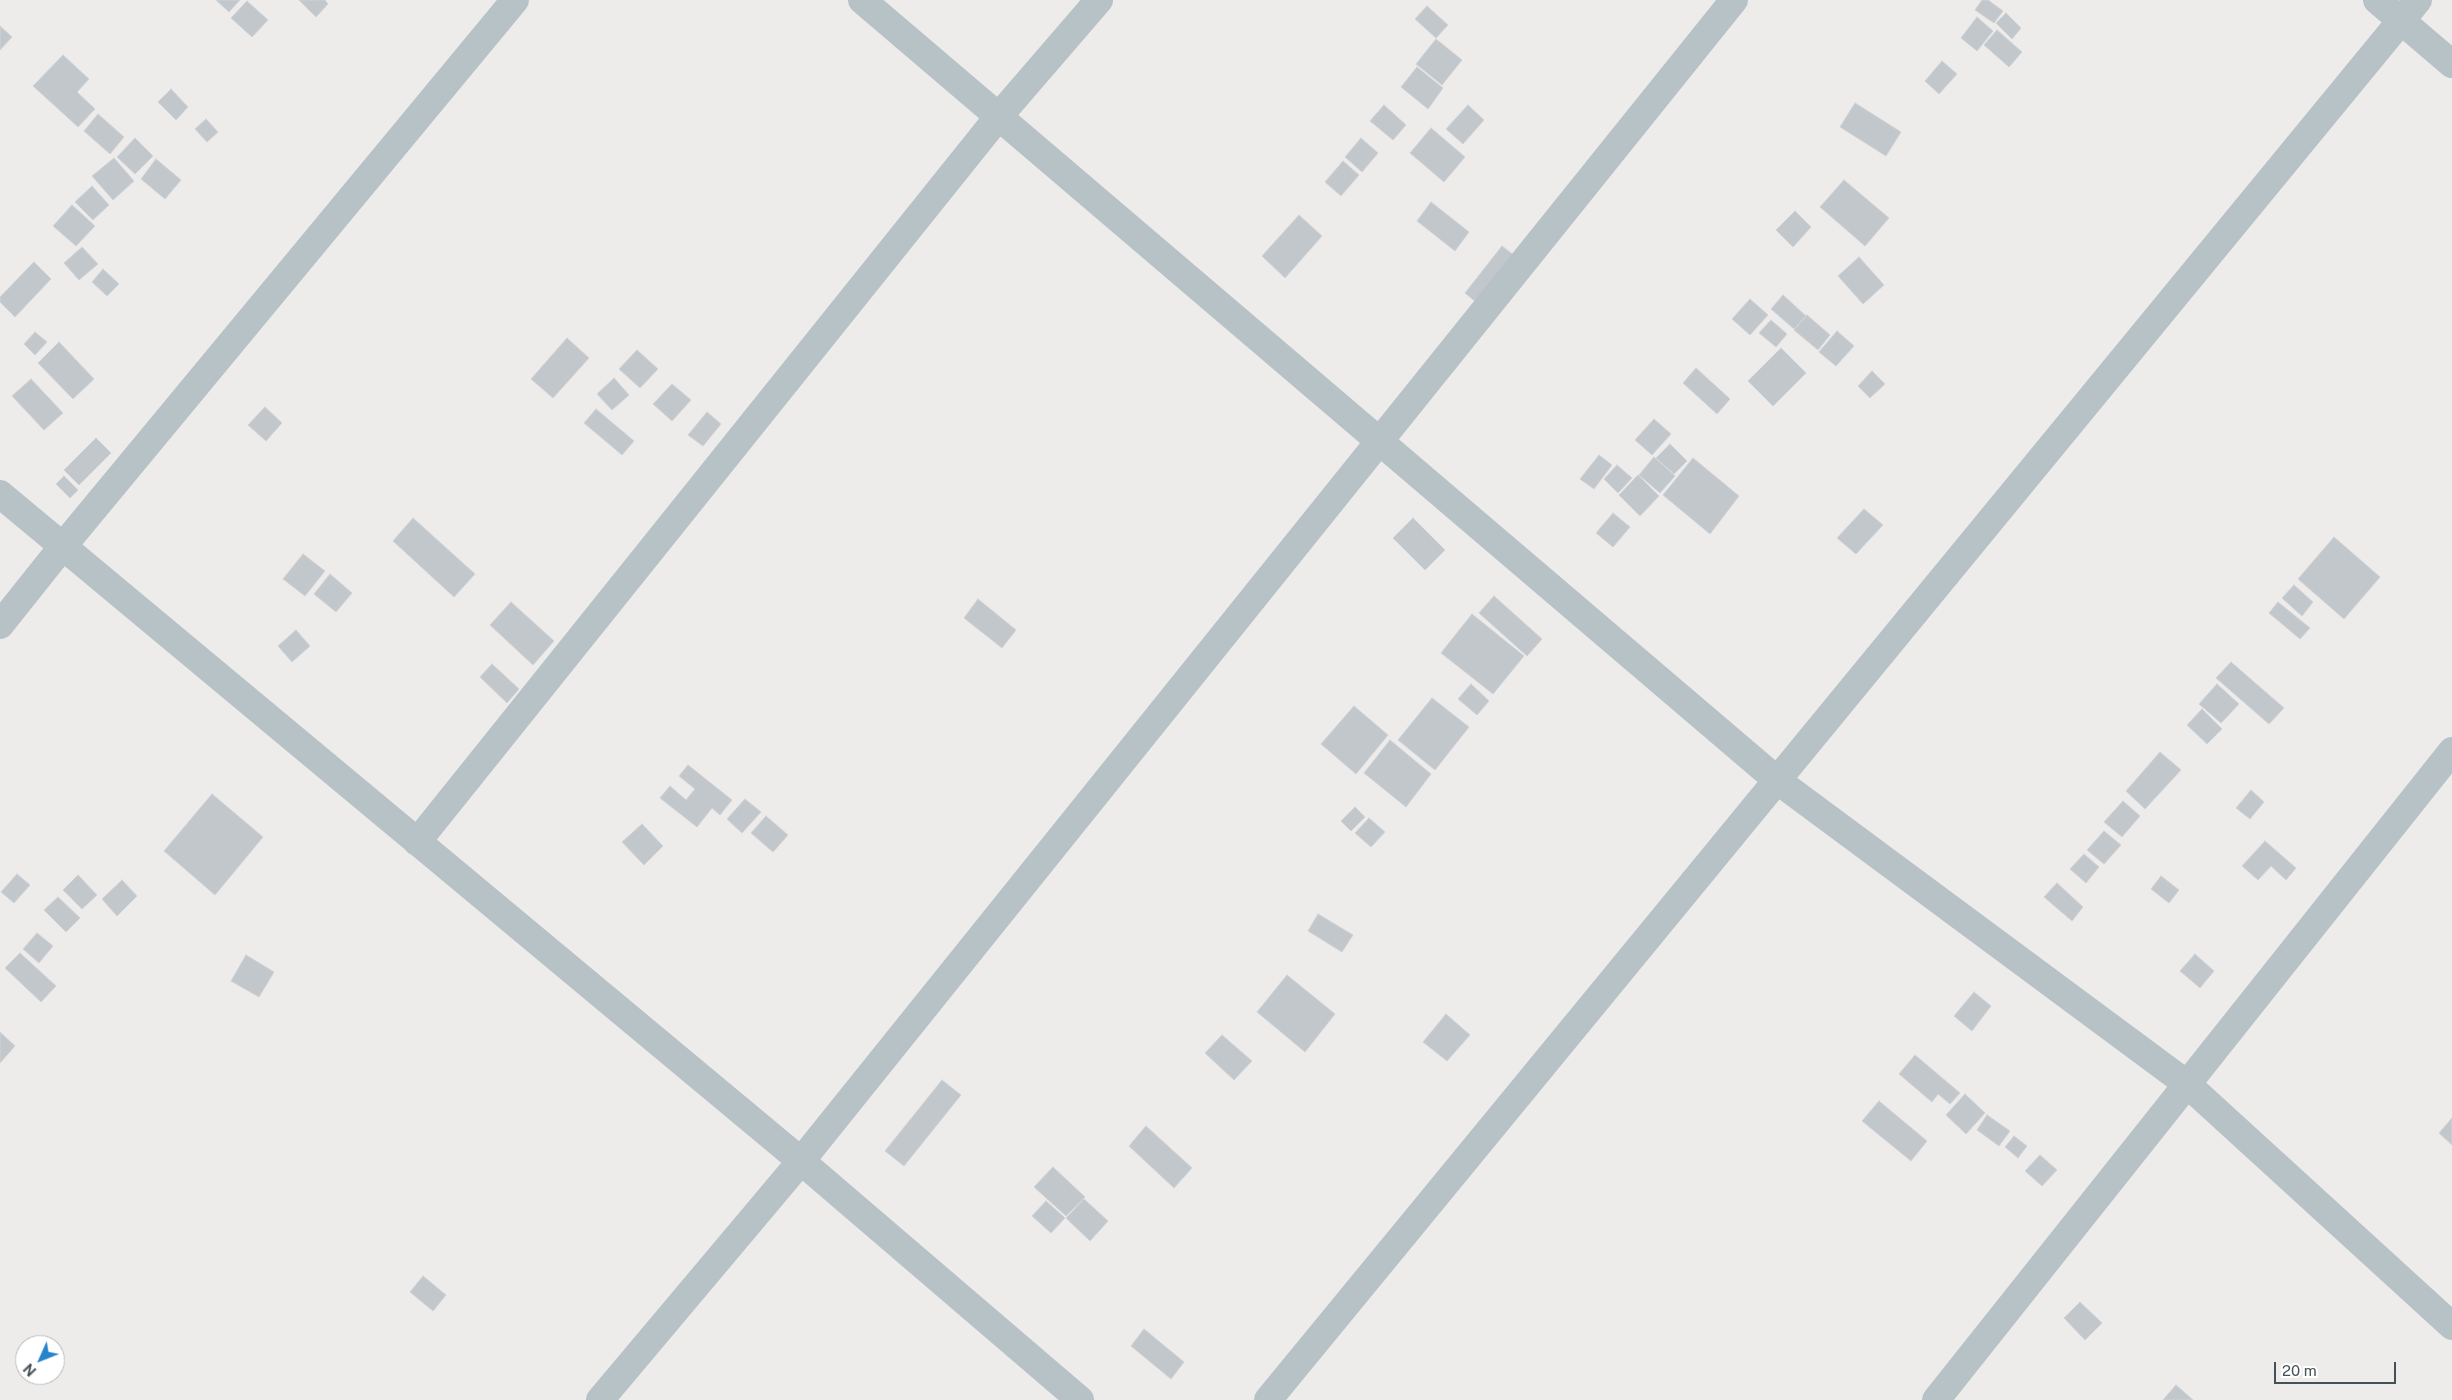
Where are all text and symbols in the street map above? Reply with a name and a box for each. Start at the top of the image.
north arrow [15,1335,65,1385]
scale bar [2277,1352,2400,1384]
text: N [20,1360,39,1379]
text: 20 m [2282,1362,2317,1379]

